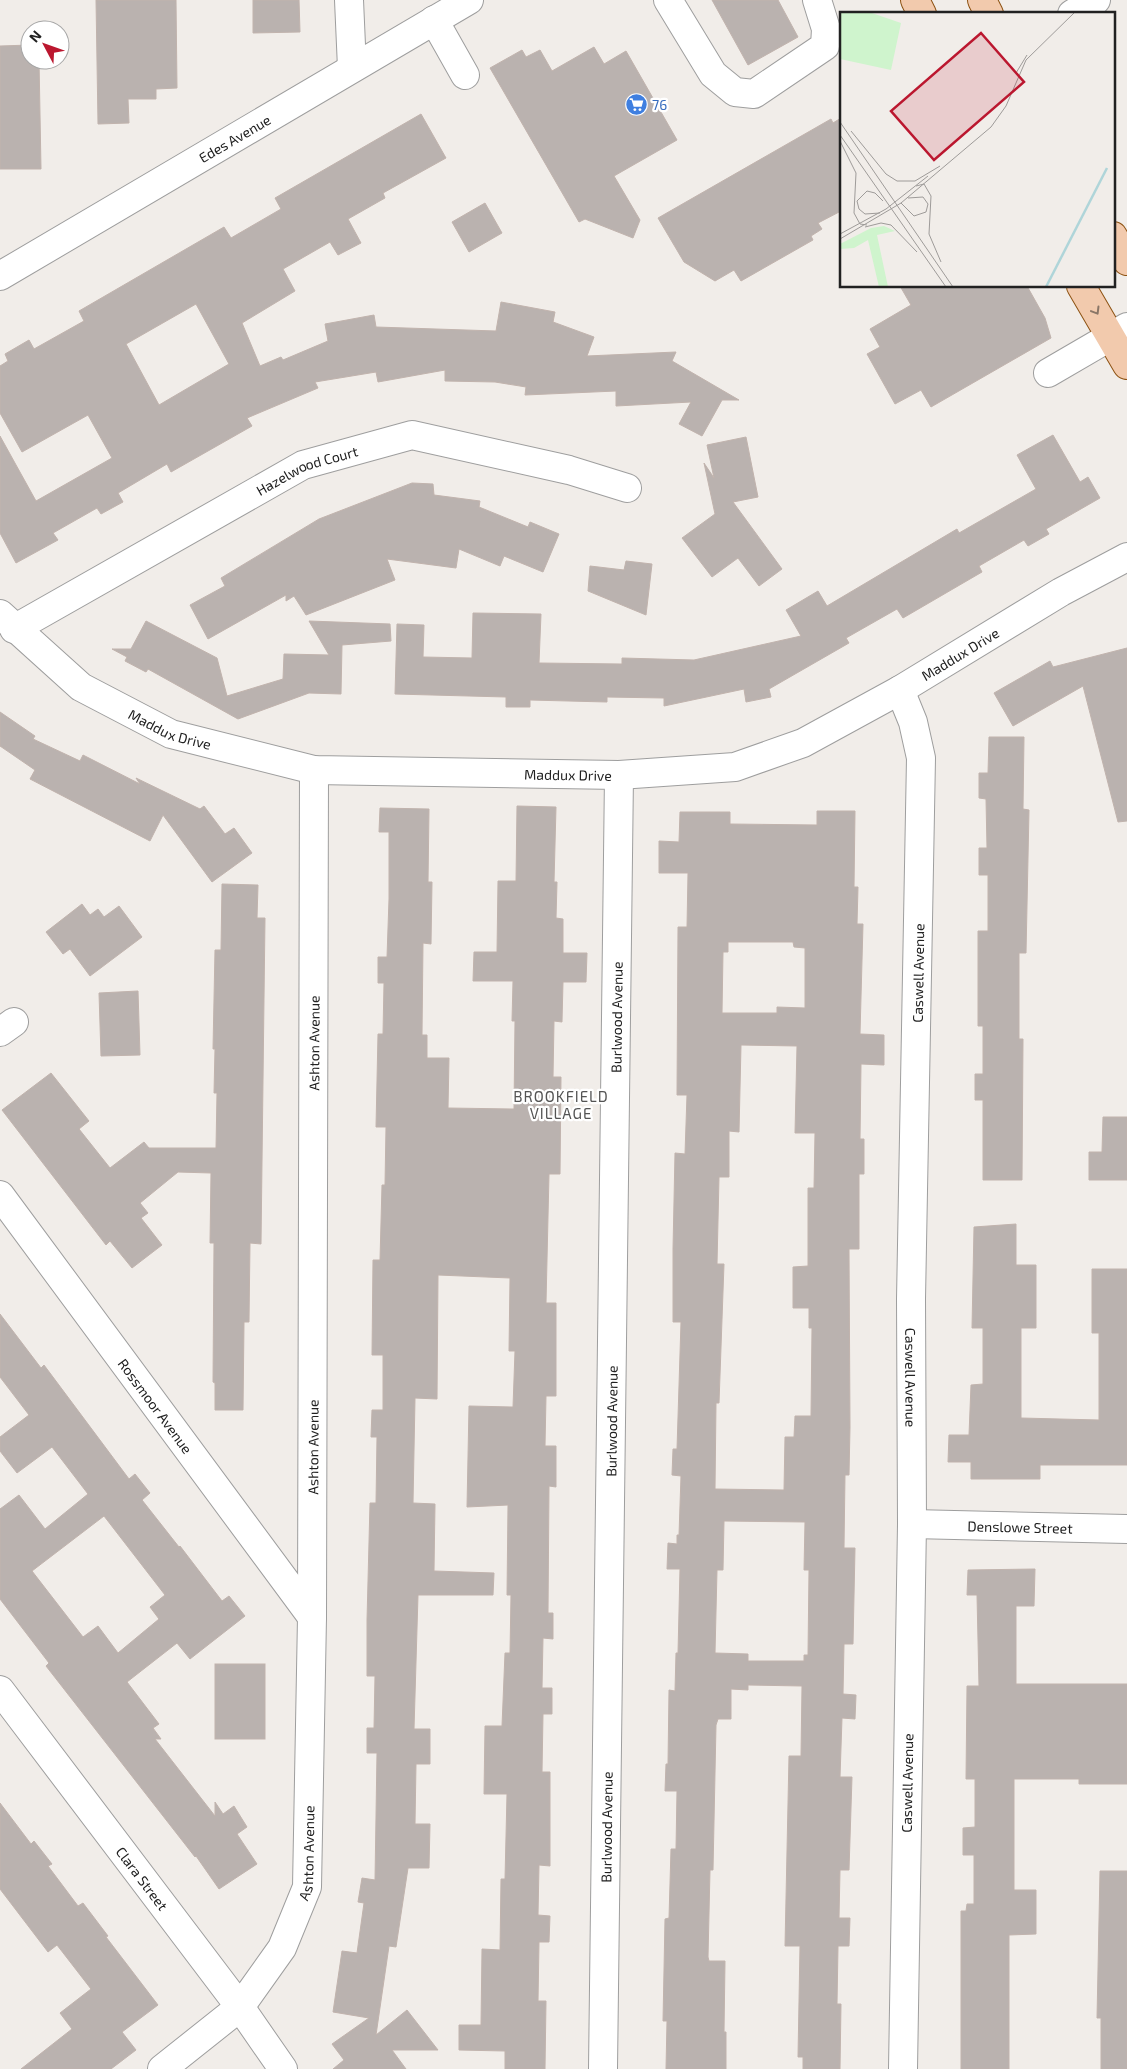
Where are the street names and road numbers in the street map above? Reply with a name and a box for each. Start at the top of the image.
street label: Edes Avenue [196,110,273,166]
street label: Hazelwood Court [253,442,360,498]
street label: Maddux Drive [918,624,1002,684]
street label: Maddux Drive [126,705,213,752]
street label: Maddux Drive [524,765,612,783]
street label: Caswell Avenue [909,923,927,1023]
street label: Burlwood Avenue [607,961,625,1073]
street label: Ashton Avenue [305,995,322,1091]
street label: Caswell Avenue [903,1328,920,1427]
street label: Rossmoor Avenue [115,1355,196,1457]
street label: Burlwood Avenue [602,1365,620,1477]
street label: Ashton Avenue [304,1399,321,1495]
street label: Denslowe Street [967,1517,1073,1536]
street label: Caswell Avenue [898,1733,916,1833]
street label: Burlwood Avenue [597,1771,615,1883]
street label: Ashton Avenue [294,1805,317,1903]
street label: Clara Street [113,1843,172,1913]

